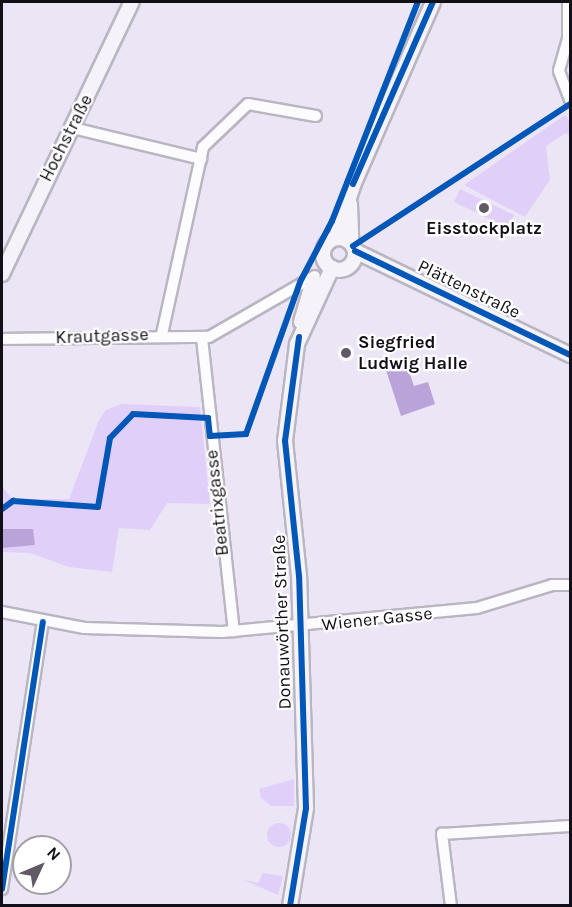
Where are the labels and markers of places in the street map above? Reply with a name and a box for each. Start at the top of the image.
marker: Eisstockplatz [477,201,491,215]
place label: Eisstockplatz [426,217,542,239]
place label: Siegfried Ludwig Halle [358,332,468,374]
marker: Siegfried Ludwig Halle [339,346,353,360]

